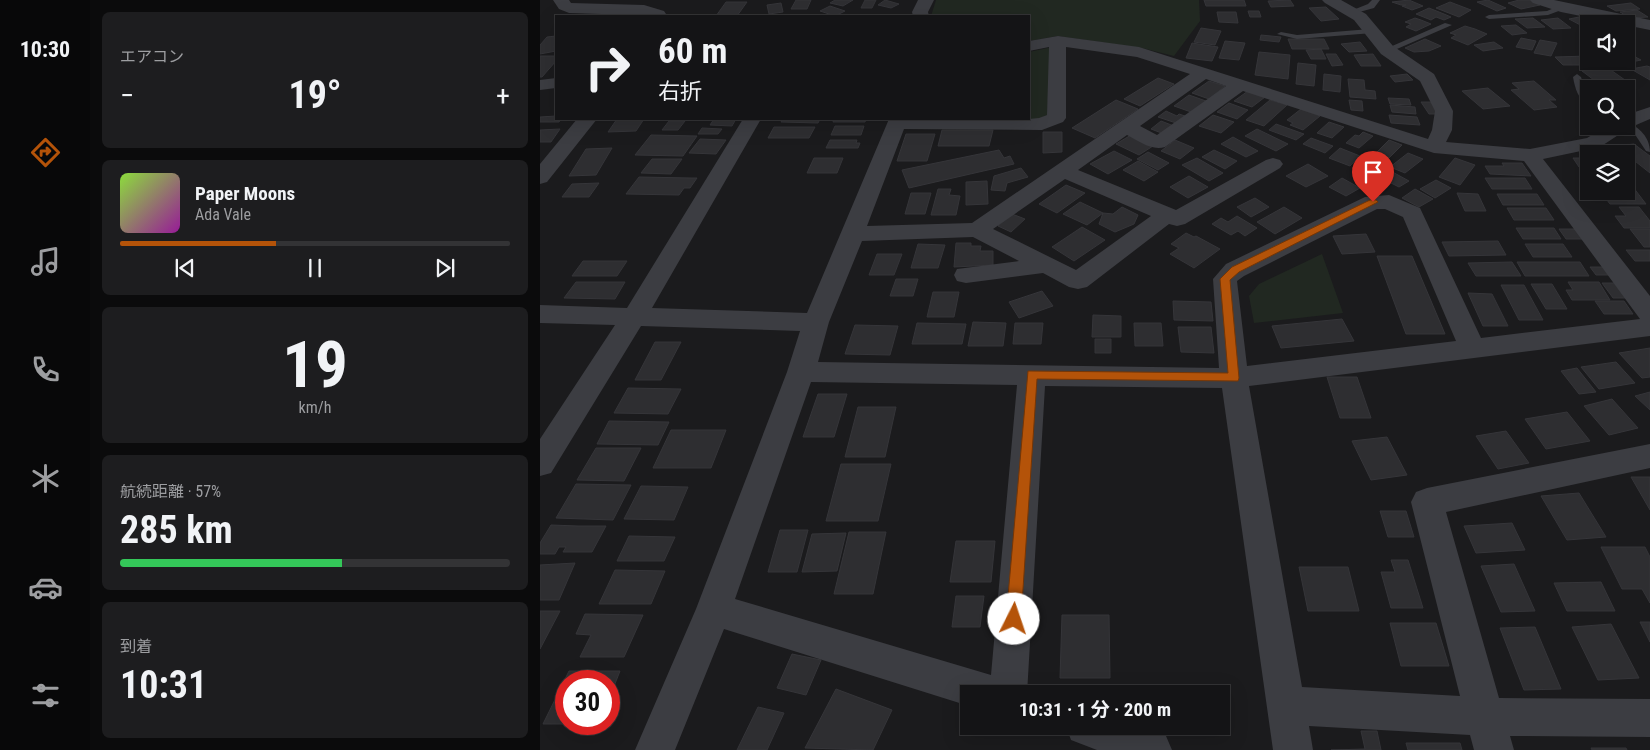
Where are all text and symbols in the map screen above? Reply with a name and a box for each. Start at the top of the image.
map controls [1580,15,1635,200]
button: sound [1580,15,1635,70]
text: 60 m [658,31,727,72]
icon: right [575,35,640,100]
text: 10:30 [20,37,70,62]
text: エアコン [120,47,184,66]
text: 19° [288,73,342,117]
text: − [120,79,134,112]
text: + [496,79,510,112]
text: 右折 [658,79,702,104]
button: search [1580,80,1635,135]
icon: directions [28,135,63,170]
button: layers [1580,145,1635,200]
pin [1352,151,1394,202]
icon: arrive [1359,158,1387,186]
text: Paper Moons [195,182,295,205]
text: Ada Vale [195,205,251,224]
icon: music [28,244,63,279]
icon: previous [171,254,199,282]
icon: pause [301,254,329,282]
icon: next [431,254,459,282]
text: 19 [282,327,348,403]
icon: phone [28,352,63,387]
text: km/h [299,398,331,417]
icon: climate [28,461,63,496]
text: 航続距離 · 57% [120,482,221,501]
text: 285 km [120,508,233,552]
icon: car [28,570,63,605]
position arrow [987,592,1039,644]
text: 到着 [120,637,152,656]
text: 10:31 [120,663,207,707]
speed limit sign: 30 [555,670,620,735]
icon: filters [28,678,63,713]
text: 10:31 · 1 分 · 200 m [1019,698,1171,721]

